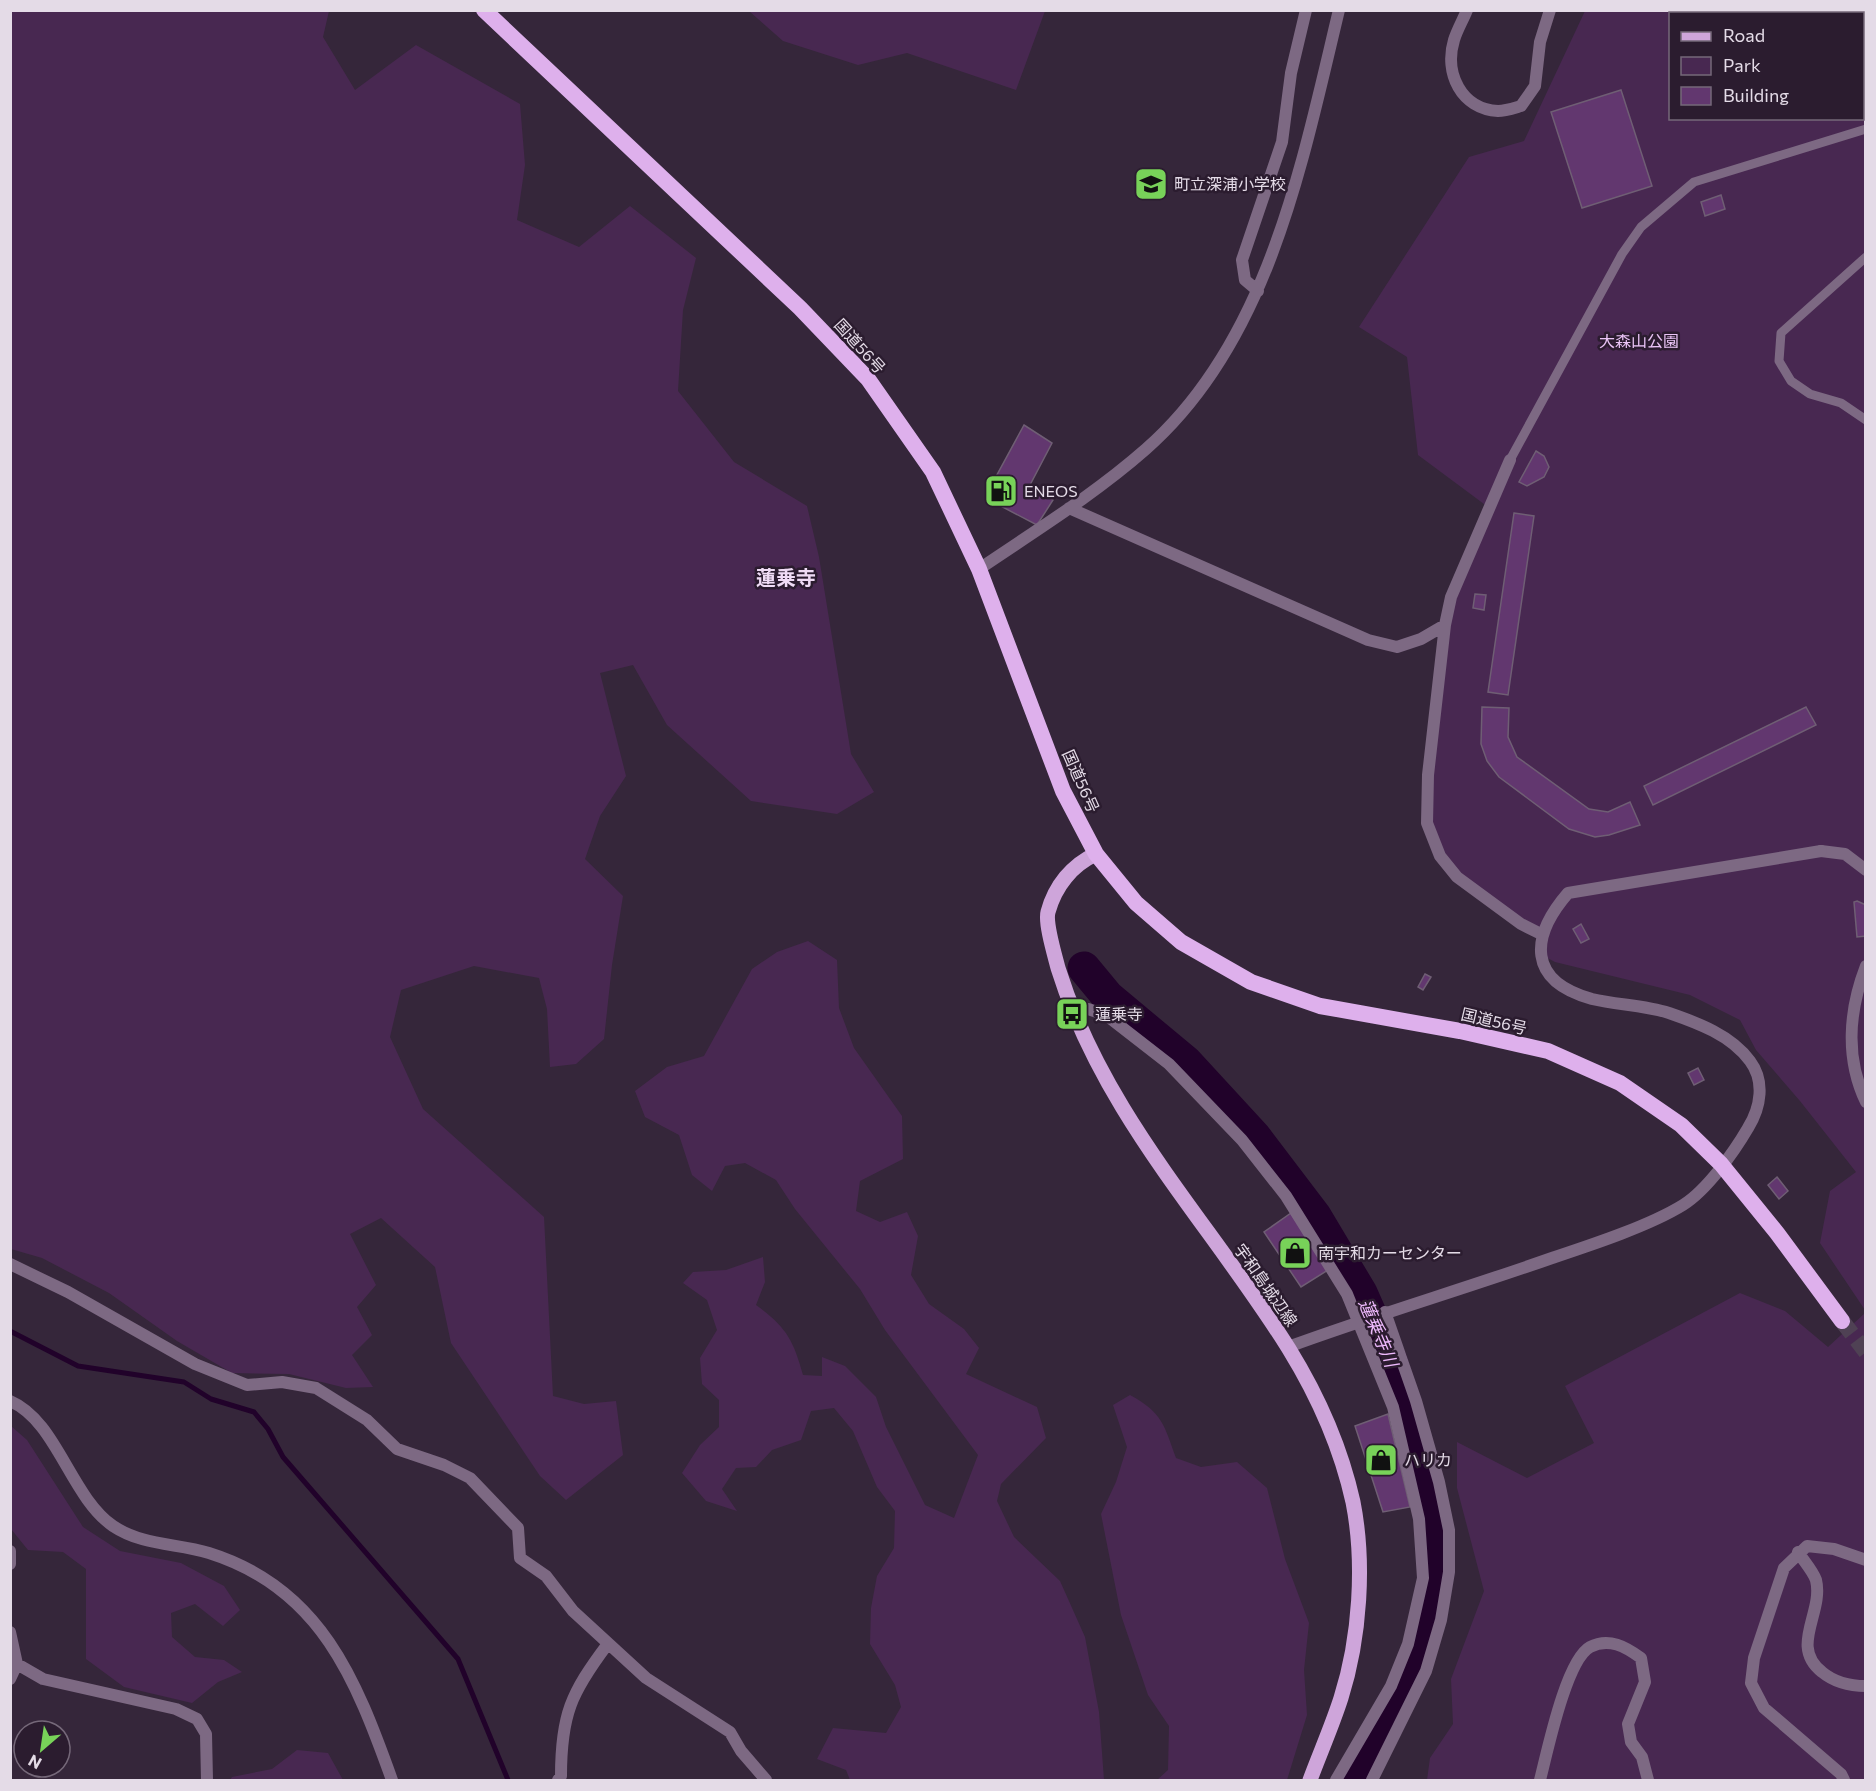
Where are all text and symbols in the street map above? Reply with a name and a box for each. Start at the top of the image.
legend [1669,12,1864,120]
text: Road [1723,24,1765,46]
text: Park [1723,54,1761,76]
text: Building [1723,84,1789,106]
school or university icon: 町立深浦小学校 [1133,166,1169,202]
place label: 町立深浦小学校 [1174,174,1286,193]
street label: 国道56号 [831,314,890,377]
park label: 大森山公園 [1599,331,1679,350]
fuel station icon: ENEOS [983,473,1019,509]
place label: ENEOS [1024,481,1078,500]
district label: 蓮乗寺 [756,565,816,589]
street label: 国道56号 [1059,746,1104,815]
bus stop icon: 蓮乗寺 [1054,996,1090,1032]
place label: 蓮乗寺 [1095,1004,1143,1023]
street label: 国道56号 [1459,1004,1529,1037]
shop icon: 南宇和カーセンター [1277,1235,1313,1271]
street label: 宇和島城辺線 [1231,1240,1302,1329]
place label: 南宇和カーセンター [1318,1243,1462,1262]
water label: 蓮乗寺川 [1355,1295,1404,1372]
shop icon: ハリカ [1363,1442,1399,1478]
place label: ハリカ [1404,1450,1452,1469]
north arrow [12,1719,72,1779]
text: N [25,1751,44,1774]

